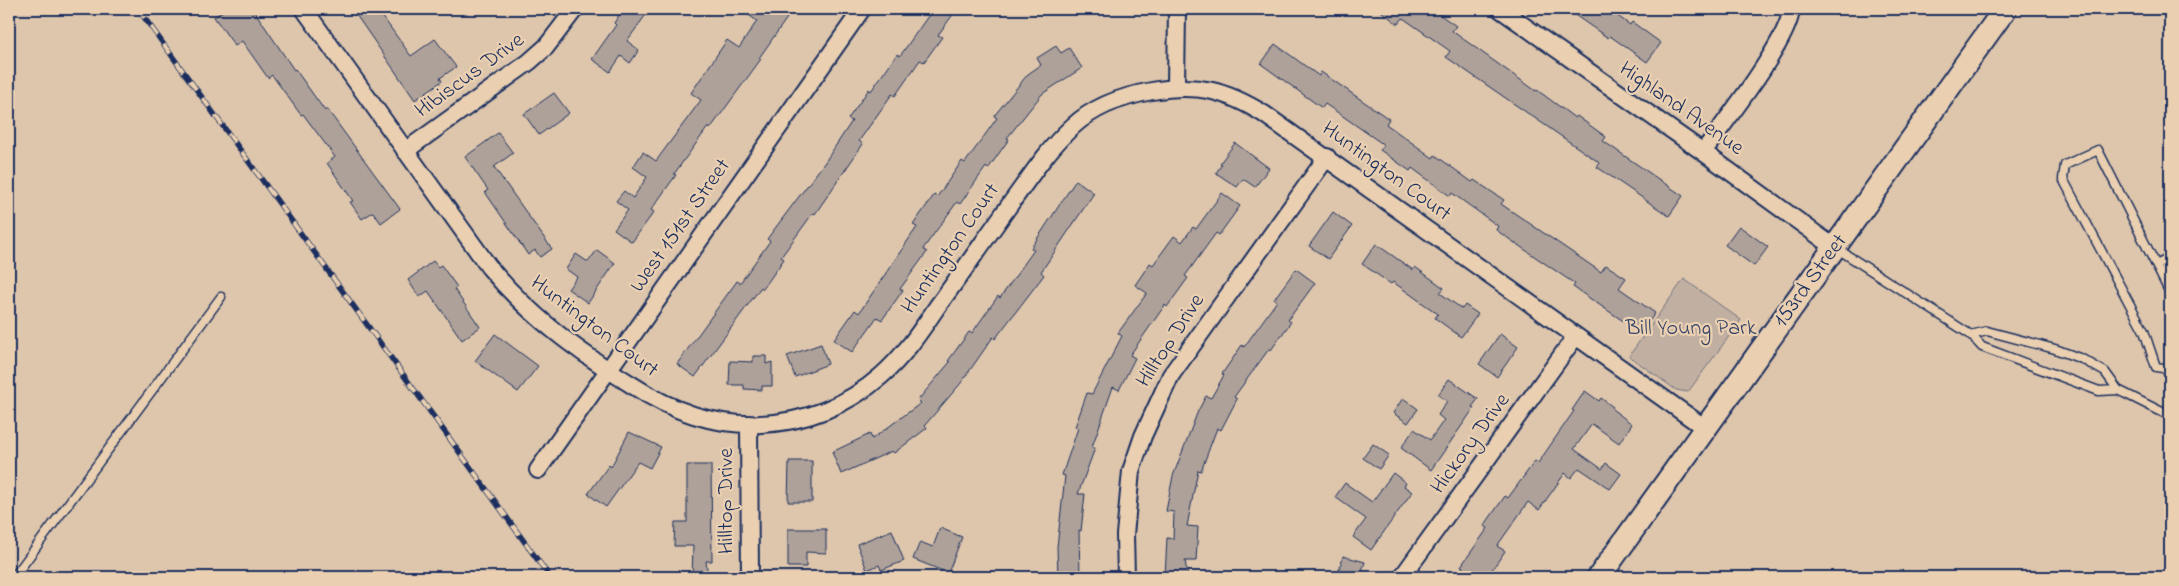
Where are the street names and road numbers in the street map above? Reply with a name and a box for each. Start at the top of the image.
street label: Hibiscus Drive [409,25,531,127]
street label: Highland Avenue [1611,54,1750,165]
street label: Huntington Court [1314,114,1458,231]
street label: West 151st Street [623,152,740,300]
street label: Huntington Court [894,176,1009,322]
street label: 153rd Street [1766,227,1856,334]
street label: Huntington Court [522,268,665,387]
street label: Hilltop Drive [1129,288,1213,394]
street label: Hickory Drive [1423,387,1520,502]
street label: Hilltop Drive [711,448,743,554]

